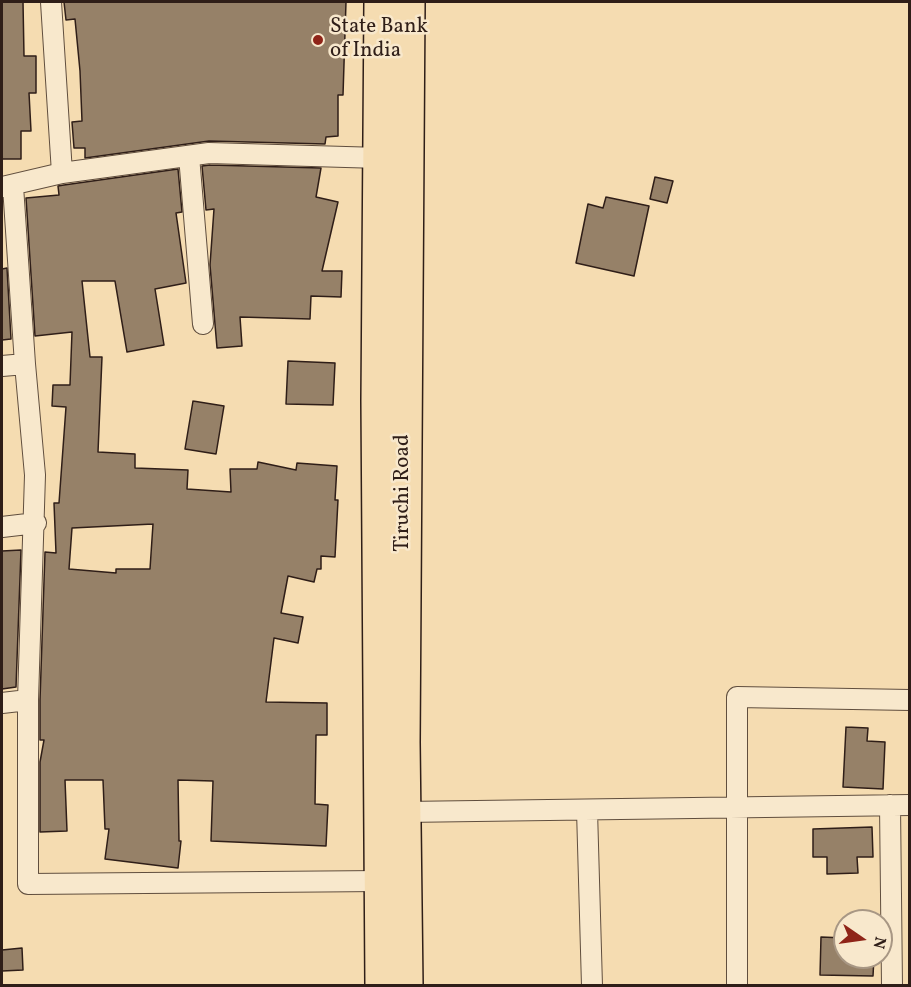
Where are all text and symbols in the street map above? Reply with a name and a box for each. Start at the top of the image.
place label: State Bank of India [330,15,428,65]
marker: State Bank of India [311,33,325,47]
street label: Tiruchi Road [391,434,417,552]
north arrow [833,909,893,969]
text: N [867,934,891,951]

